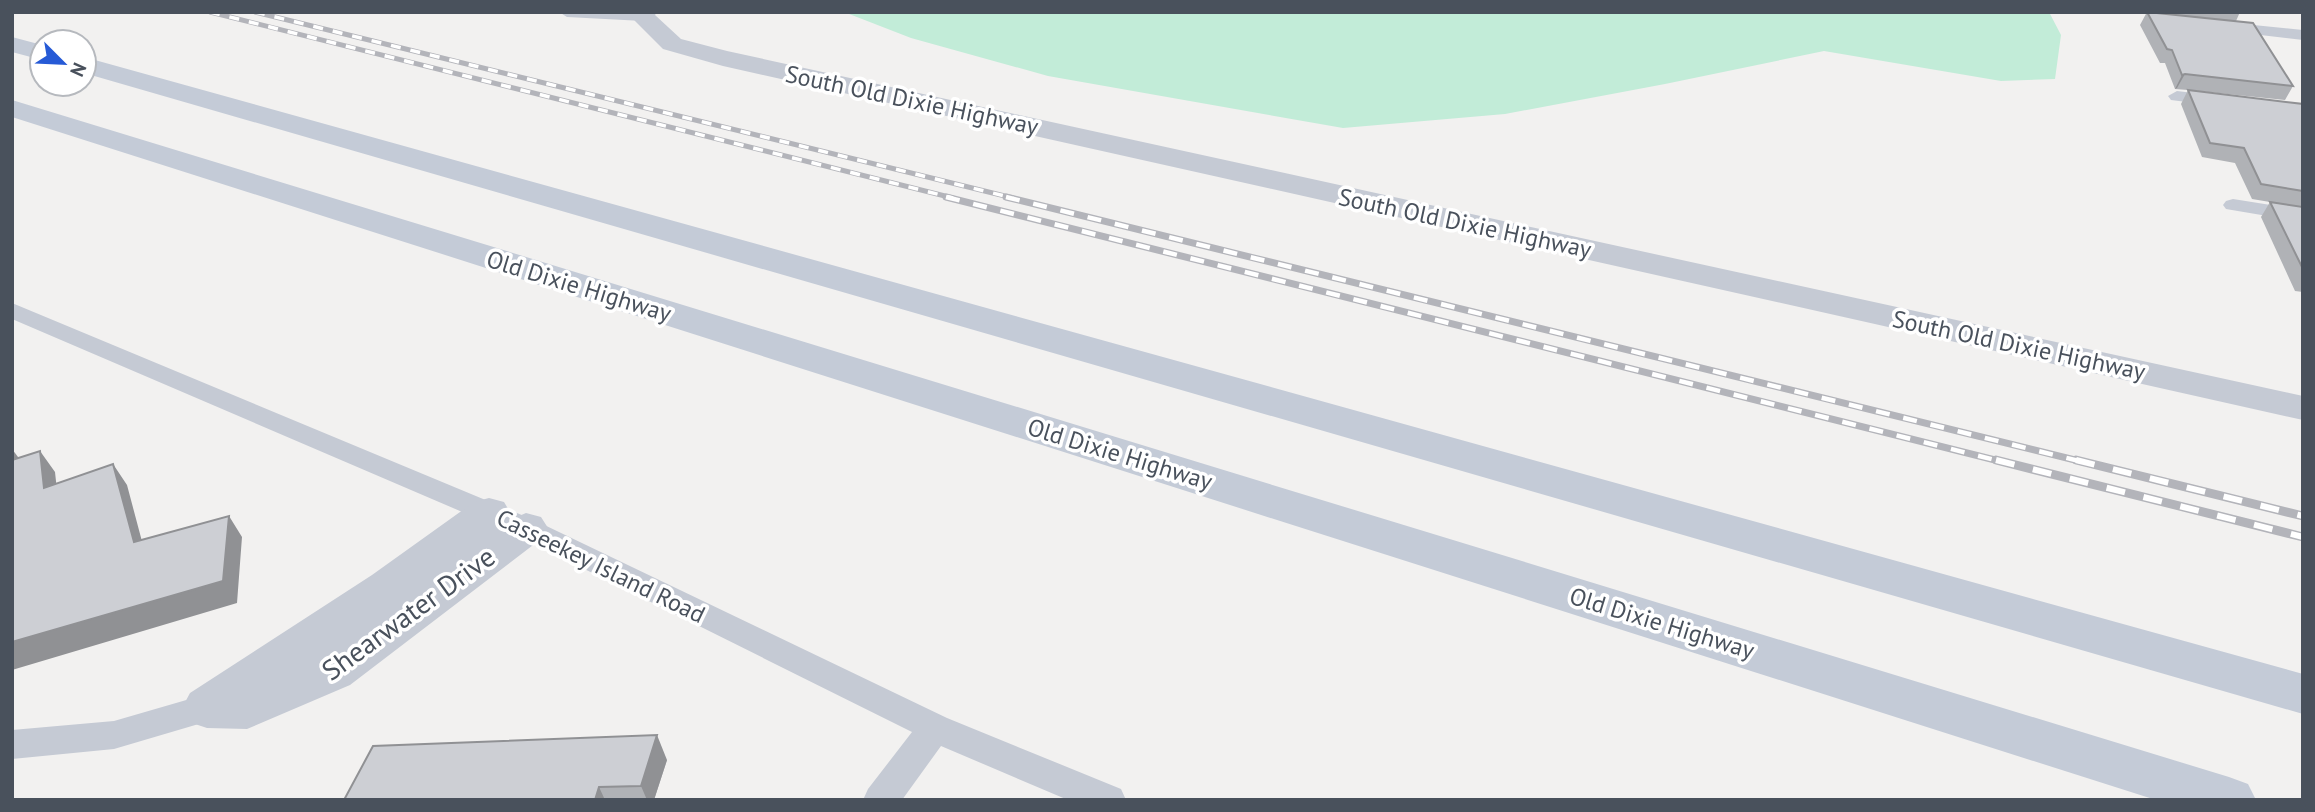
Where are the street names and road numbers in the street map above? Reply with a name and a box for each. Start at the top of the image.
street label: South Old Dixie Highway [783,58,1041,142]
street label: South Old Dixie Highway [1336,181,1594,265]
street label: Old Dixie Highway [483,243,675,329]
street label: South Old Dixie Highway [1890,303,2148,387]
street label: Old Dixie Highway [1024,411,1216,497]
street label: Casseekey Island Road [492,502,710,630]
street label: Shearwater Drive [314,538,502,688]
street label: Old Dixie Highway [1566,580,1758,666]

